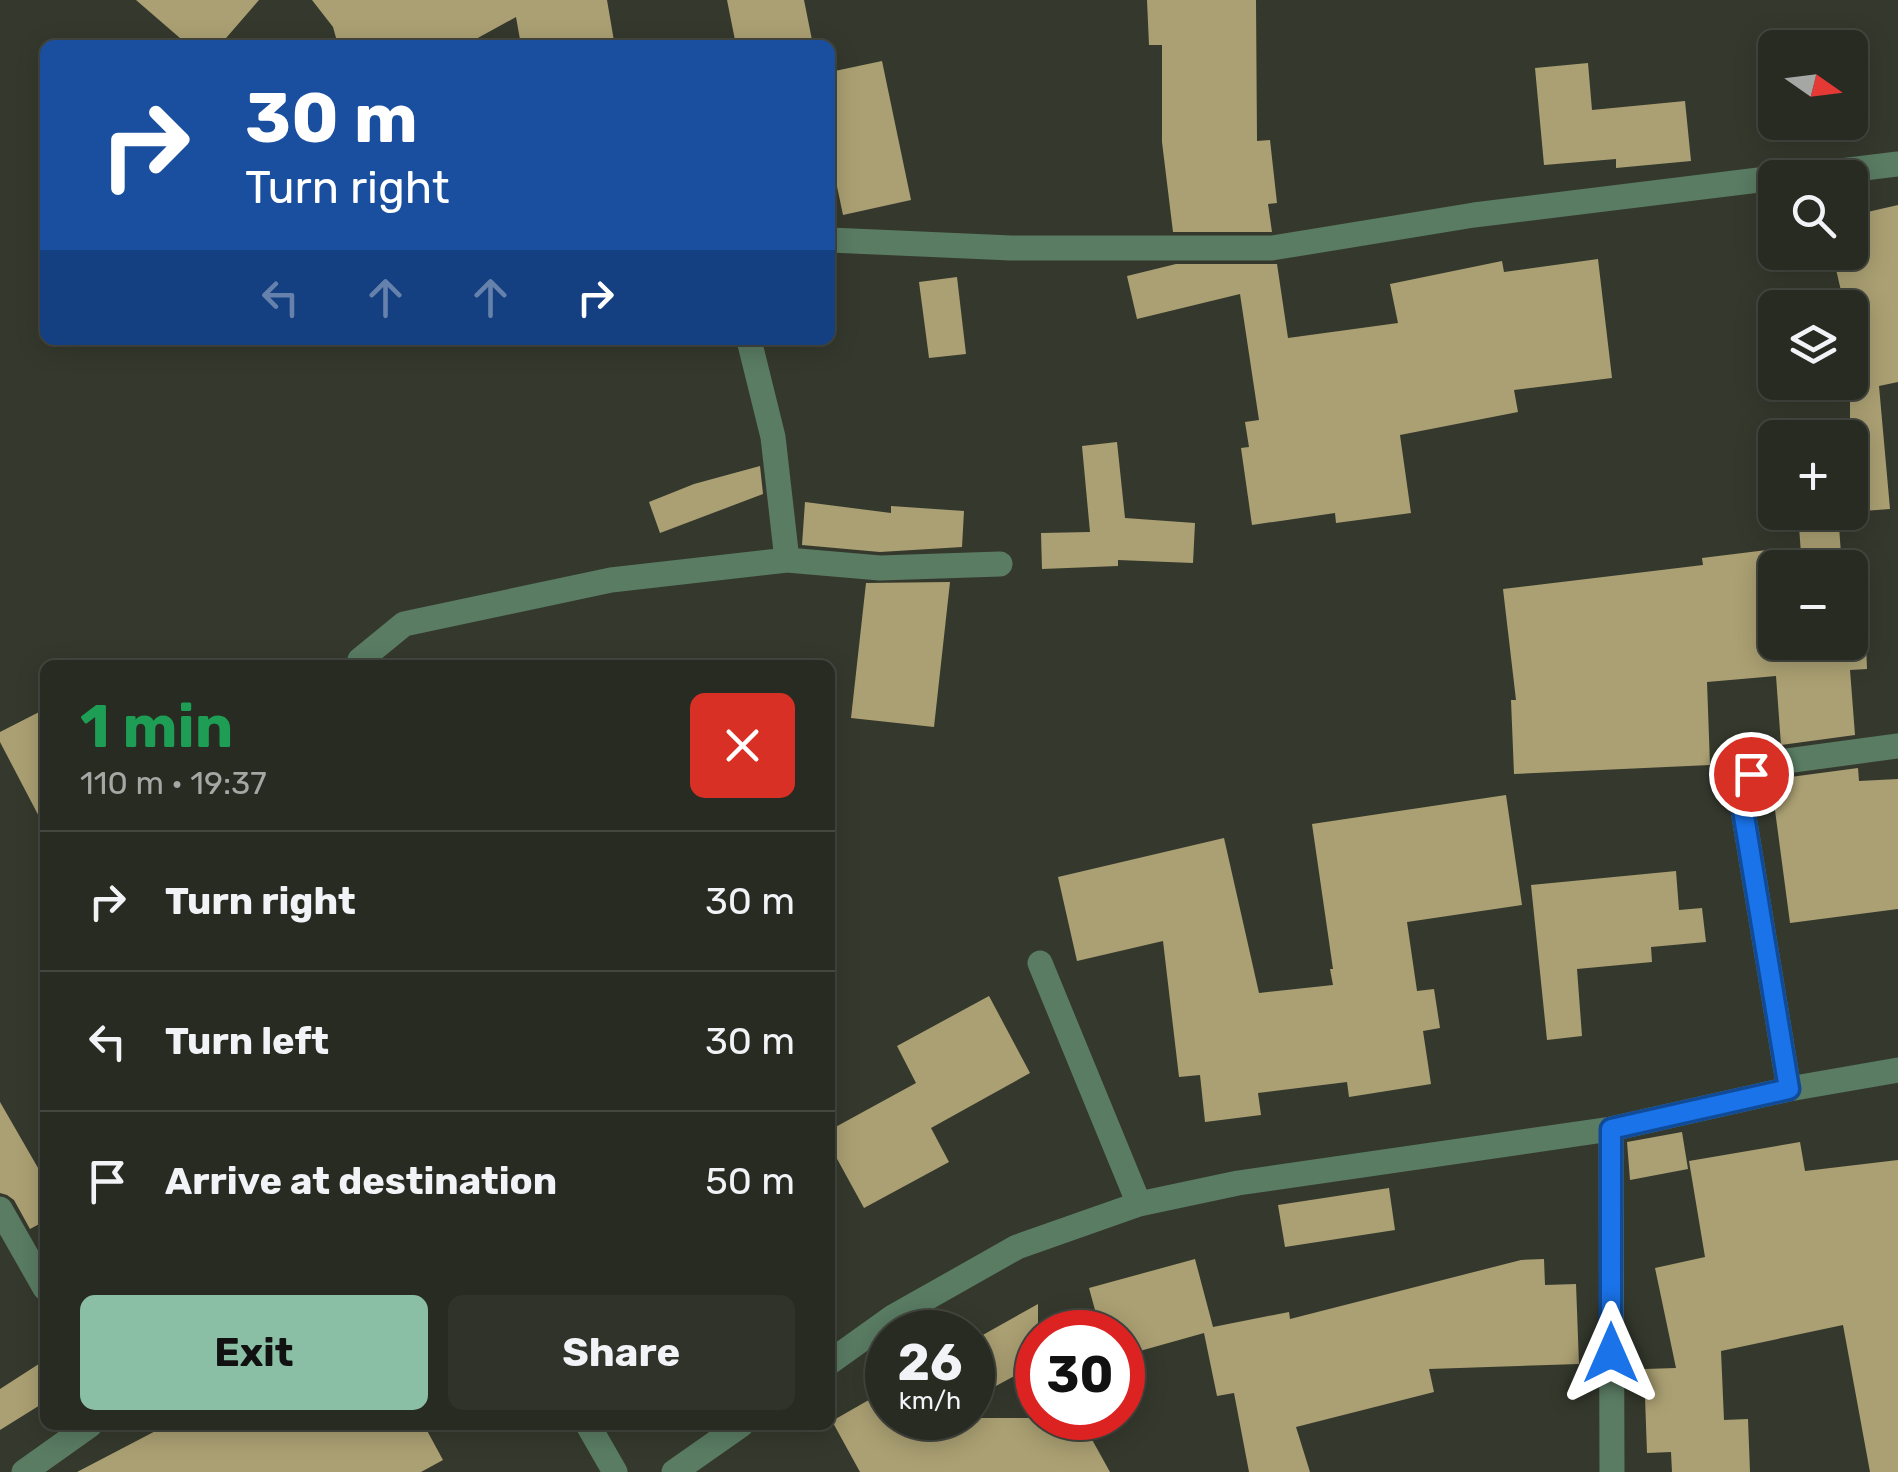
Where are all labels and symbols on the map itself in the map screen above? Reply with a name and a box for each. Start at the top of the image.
north arrow [1758,30,1868,140]
pin [1709,732,1794,817]
position arrow [1559,1301,1663,1405]
speed limit sign: 30 [1015,1310,1145,1440]

